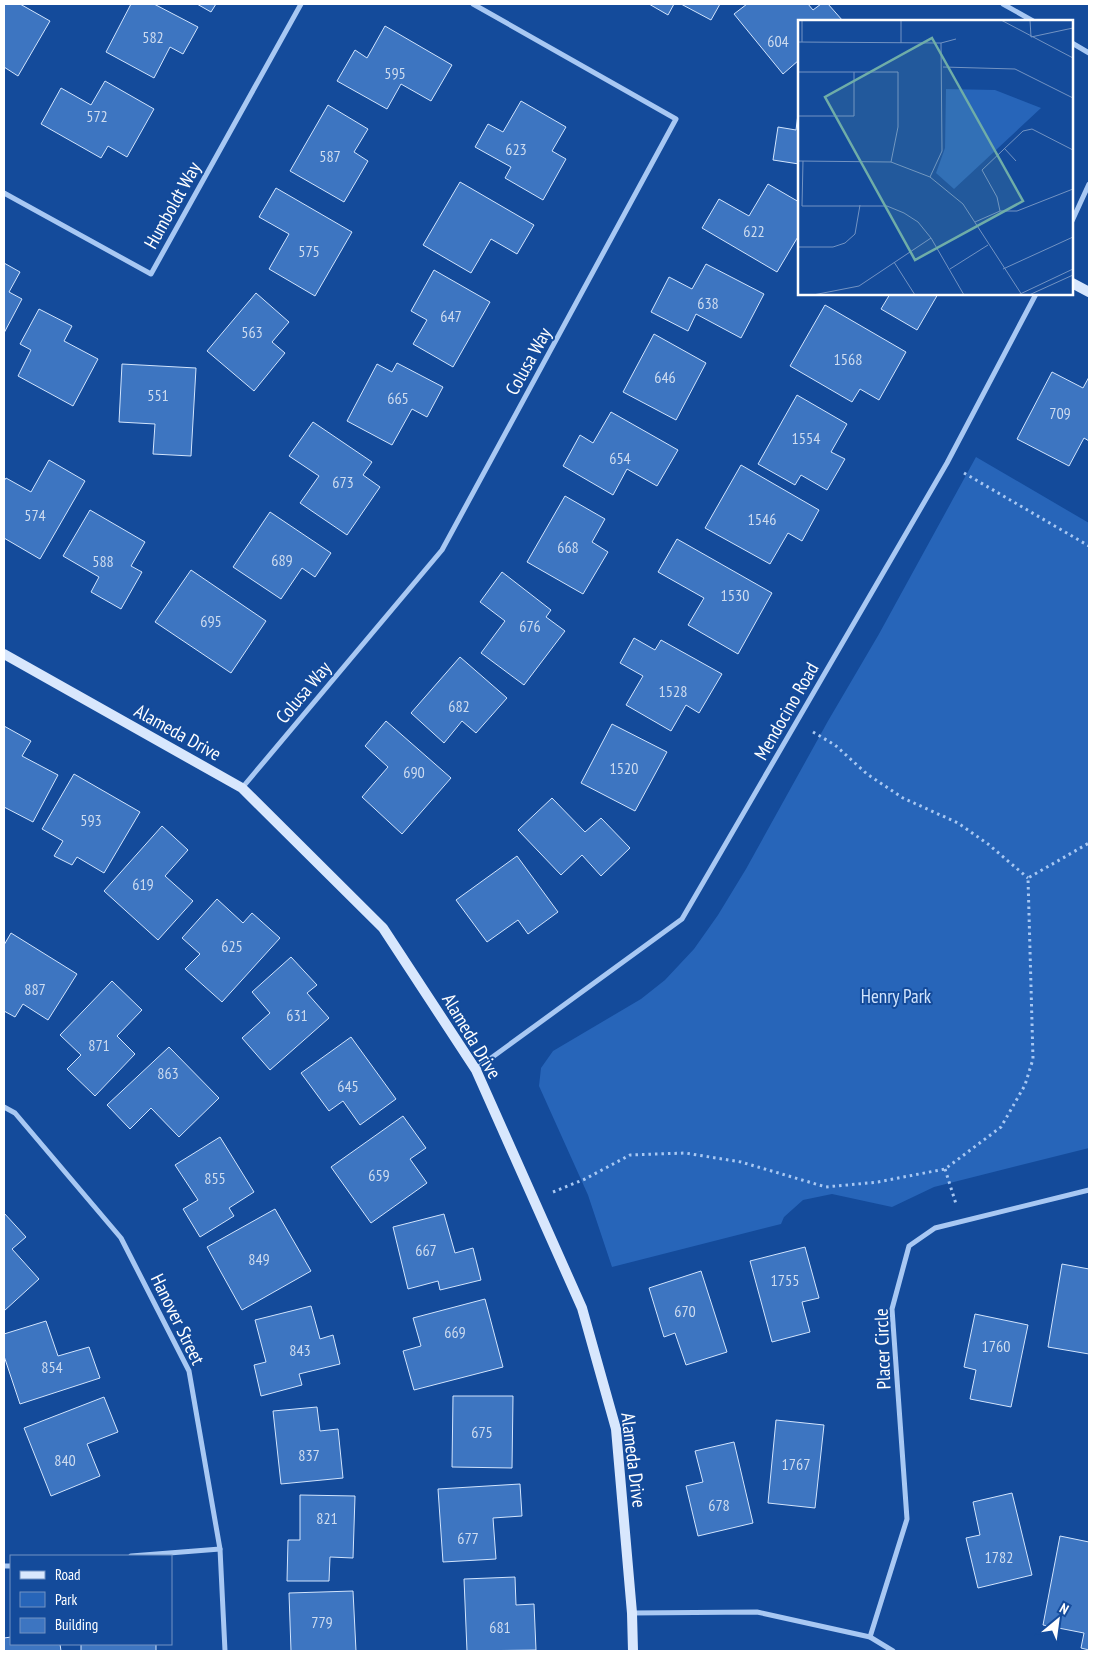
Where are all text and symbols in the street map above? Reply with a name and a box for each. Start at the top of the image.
inset map [798,20,1073,295]
house number: 582 [142,27,164,47]
house number: 604 [767,31,789,51]
house number: 595 [384,63,406,83]
house number: 572 [86,106,108,126]
house number: 623 [505,139,527,159]
house number: 587 [319,146,341,166]
street label: Humboldt Way [138,157,206,253]
house number: 622 [743,221,765,241]
house number: 575 [298,241,320,261]
house number: 638 [697,293,719,313]
house number: 647 [440,306,462,326]
house number: 563 [241,322,263,342]
street label: Colusa Way [500,322,557,399]
house number: 1568 [834,349,862,369]
house number: 646 [654,367,676,387]
house number: 551 [147,385,169,405]
house number: 665 [387,388,409,408]
house number: 709 [1049,403,1071,423]
house number: 1554 [792,428,820,448]
house number: 654 [609,448,631,468]
house number: 673 [332,472,354,492]
house number: 574 [24,505,46,525]
house number: 1546 [748,509,776,529]
house number: 668 [557,537,579,557]
house number: 689 [271,550,293,570]
house number: 588 [92,551,114,571]
house number: 1530 [721,585,749,605]
house number: 695 [200,611,222,631]
house number: 676 [519,616,541,636]
street label: Colusa Way [270,655,336,728]
street label: Mendocino Road [748,658,824,764]
house number: 1528 [659,681,687,701]
house number: 682 [448,696,470,716]
street label: Alameda Drive [130,698,226,766]
house number: 1520 [610,758,638,778]
house number: 690 [403,762,425,782]
house number: 593 [80,810,102,830]
house number: 619 [132,874,154,894]
house number: 625 [221,936,243,956]
house number: 887 [24,979,46,999]
park label: Henry Park [861,984,932,1008]
street label: Alameda Drive [437,989,507,1083]
house number: 631 [286,1005,308,1025]
house number: 871 [88,1035,110,1055]
house number: 863 [157,1063,179,1083]
house number: 645 [337,1076,359,1096]
house number: 659 [368,1165,390,1185]
house number: 855 [204,1168,226,1188]
house number: 667 [415,1240,437,1260]
house number: 849 [248,1249,270,1269]
street label: Hanover Street [146,1270,211,1369]
house number: 1755 [771,1270,799,1290]
house number: 670 [674,1301,696,1321]
street label: Placer Circle [869,1308,895,1390]
house number: 669 [444,1322,466,1342]
house number: 1760 [982,1336,1010,1356]
house number: 843 [289,1340,311,1360]
house number: 854 [41,1357,63,1377]
street label: Alameda Drive [616,1411,652,1509]
house number: 675 [471,1422,493,1442]
house number: 837 [298,1445,320,1465]
house number: 840 [54,1450,76,1470]
house number: 1767 [782,1454,810,1474]
house number: 678 [708,1495,730,1515]
house number: 821 [316,1508,338,1528]
house number: 677 [457,1528,479,1548]
house number: 1782 [985,1547,1013,1567]
legend [10,1555,172,1645]
text: Road [55,1565,81,1584]
text: Park [55,1590,77,1609]
north arrow [1033,1595,1083,1645]
text: N [1057,1599,1072,1618]
house number: 779 [311,1612,333,1632]
text: Building [55,1615,98,1634]
house number: 681 [489,1617,511,1637]

